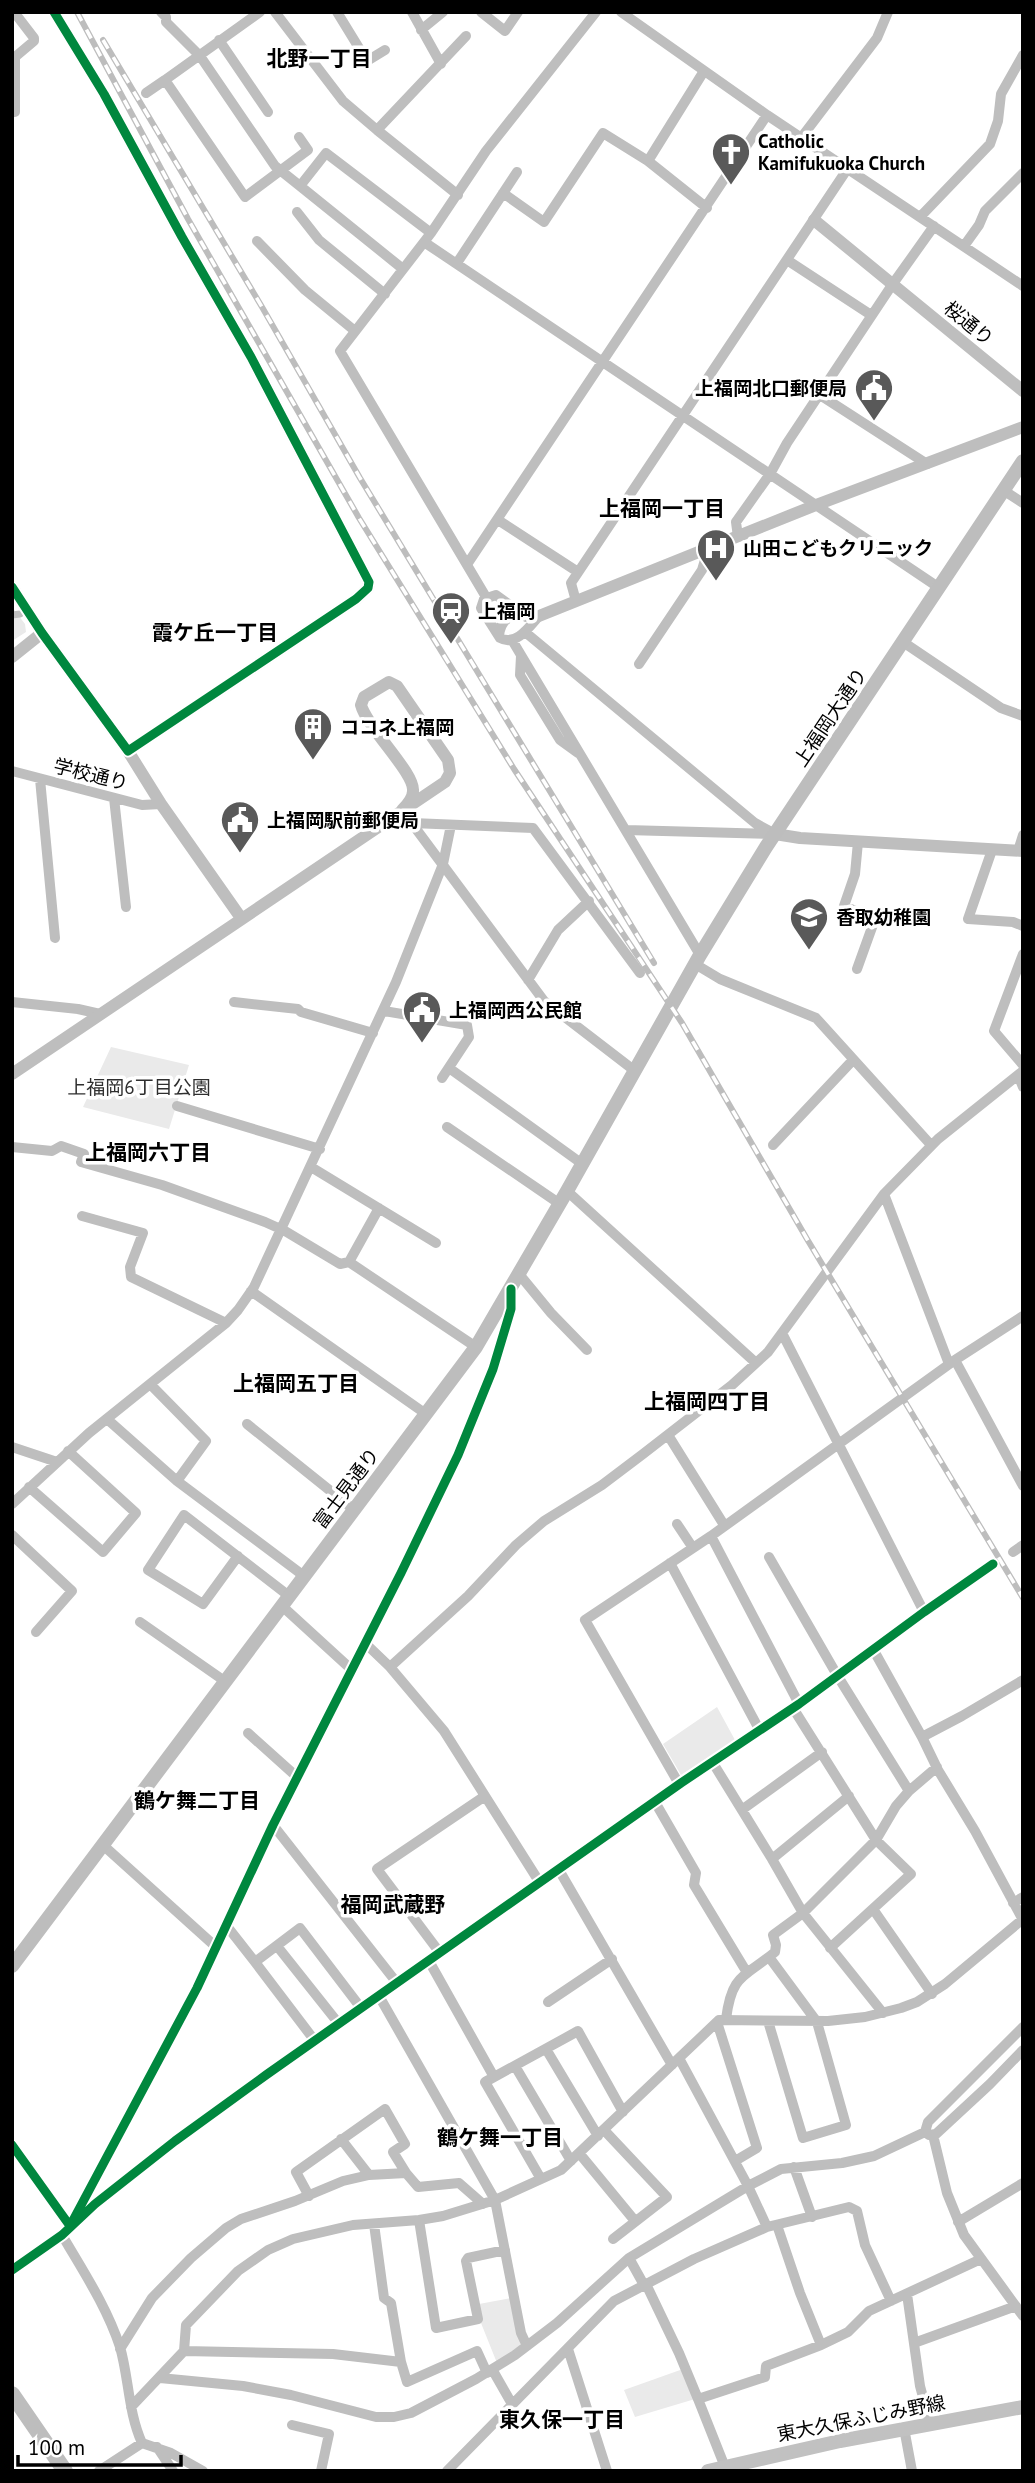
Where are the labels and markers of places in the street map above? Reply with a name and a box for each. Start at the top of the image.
place label: Catholic Kamifukuoka Church [758,129,925,175]
church icon: Catholic Kamifukuoka Church [710,131,752,186]
public building icon: 上福岡北口郵便局 [853,367,895,422]
place label: 上福岡北口郵便局 [695,376,847,400]
hospital icon: 山田こどもクリニック [695,527,737,582]
place label: 山田こどもクリニック [743,536,933,560]
station icon: 上福岡 [430,590,472,645]
place label: 上福岡 [478,599,535,623]
building icon: ココネ上福岡 [292,706,334,761]
place label: ココネ上福岡 [340,715,454,739]
public building icon: 上福岡駅前郵便局 [219,799,261,854]
place label: 上福岡駅前郵便局 [267,808,419,832]
school or university icon: 香取幼稚園 [788,896,830,951]
place label: 香取幼稚園 [836,905,931,929]
public building icon: 上福岡西公民館 [401,989,443,1044]
place label: 上福岡西公民館 [449,998,582,1022]

